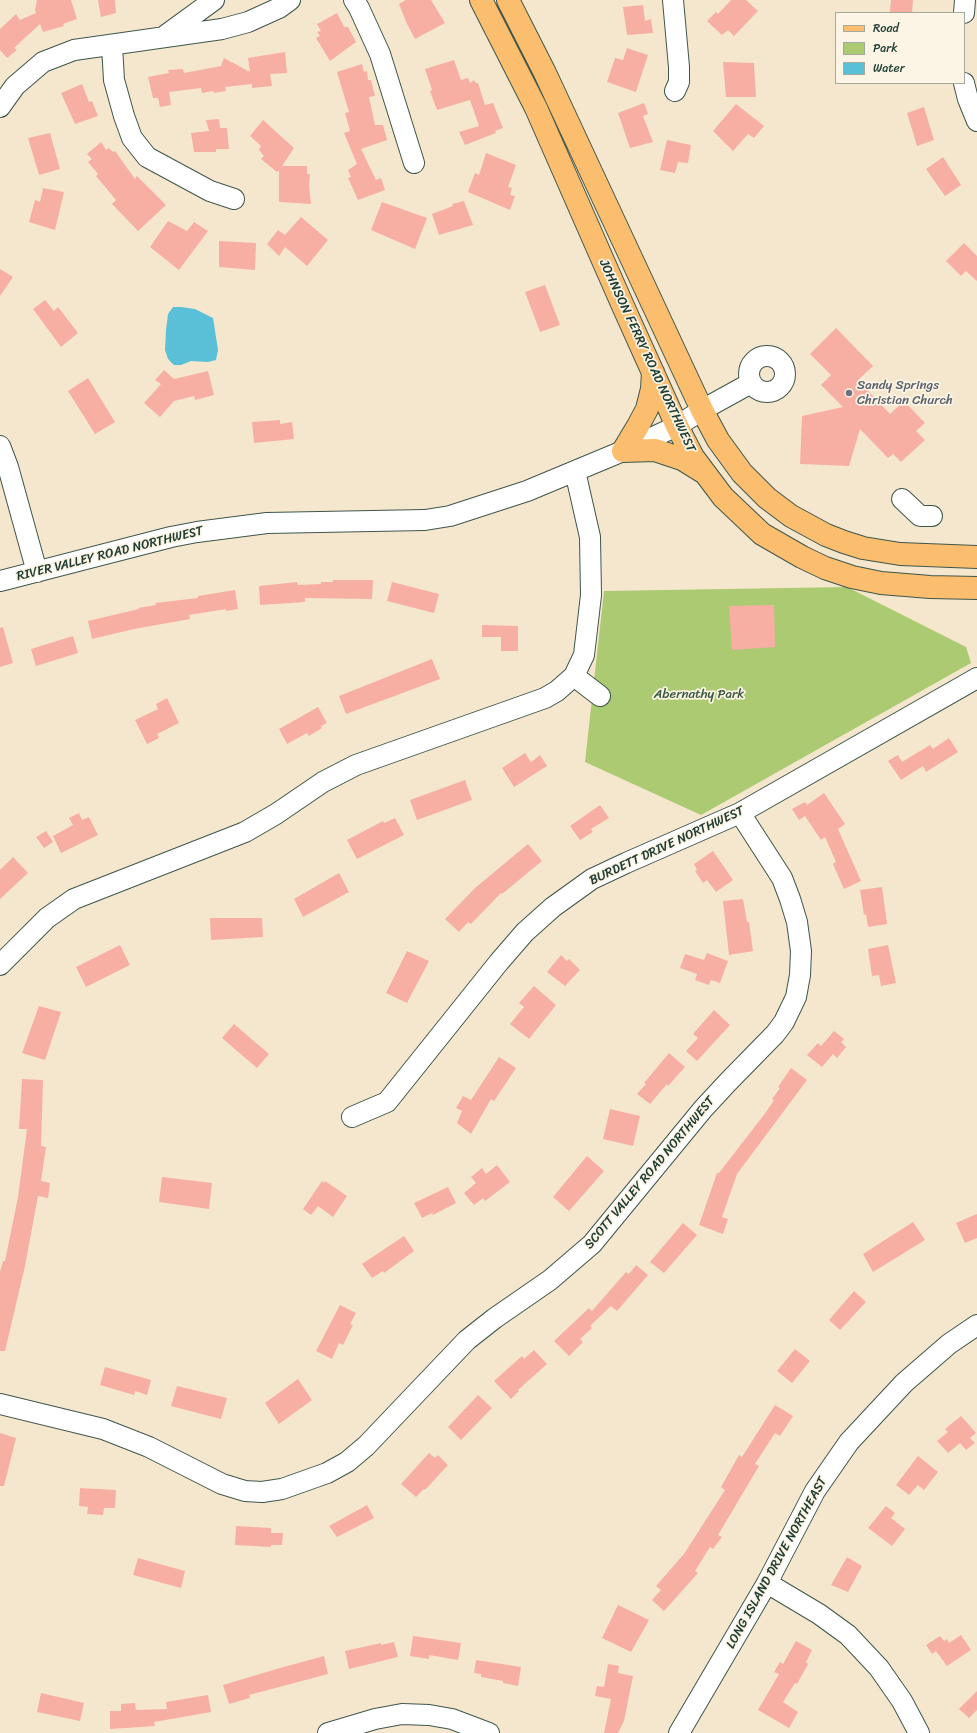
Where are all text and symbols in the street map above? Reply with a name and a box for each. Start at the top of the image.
legend [835,12,965,84]
text: Road [873,17,899,39]
text: Park [873,37,898,59]
text: Water [873,57,905,79]
street label: JOHNSON FERRY ROAD NORTHWEST [595,257,699,455]
place label: Sandy Springs Christian Church [857,378,953,409]
marker: Sandy Springs Christian Church [844,388,854,398]
street label: RIVER VALLEY ROAD NORTHWEST [15,523,205,585]
park label: Abernathy Park [654,687,744,703]
street label: BURDETT DRIVE NORTHWEST [587,803,747,889]
street label: SCOTT VALLEY ROAD NORTHWEST [582,1094,718,1252]
street label: LONG ISLAND DRIVE NORTHEAST [723,1475,831,1651]

